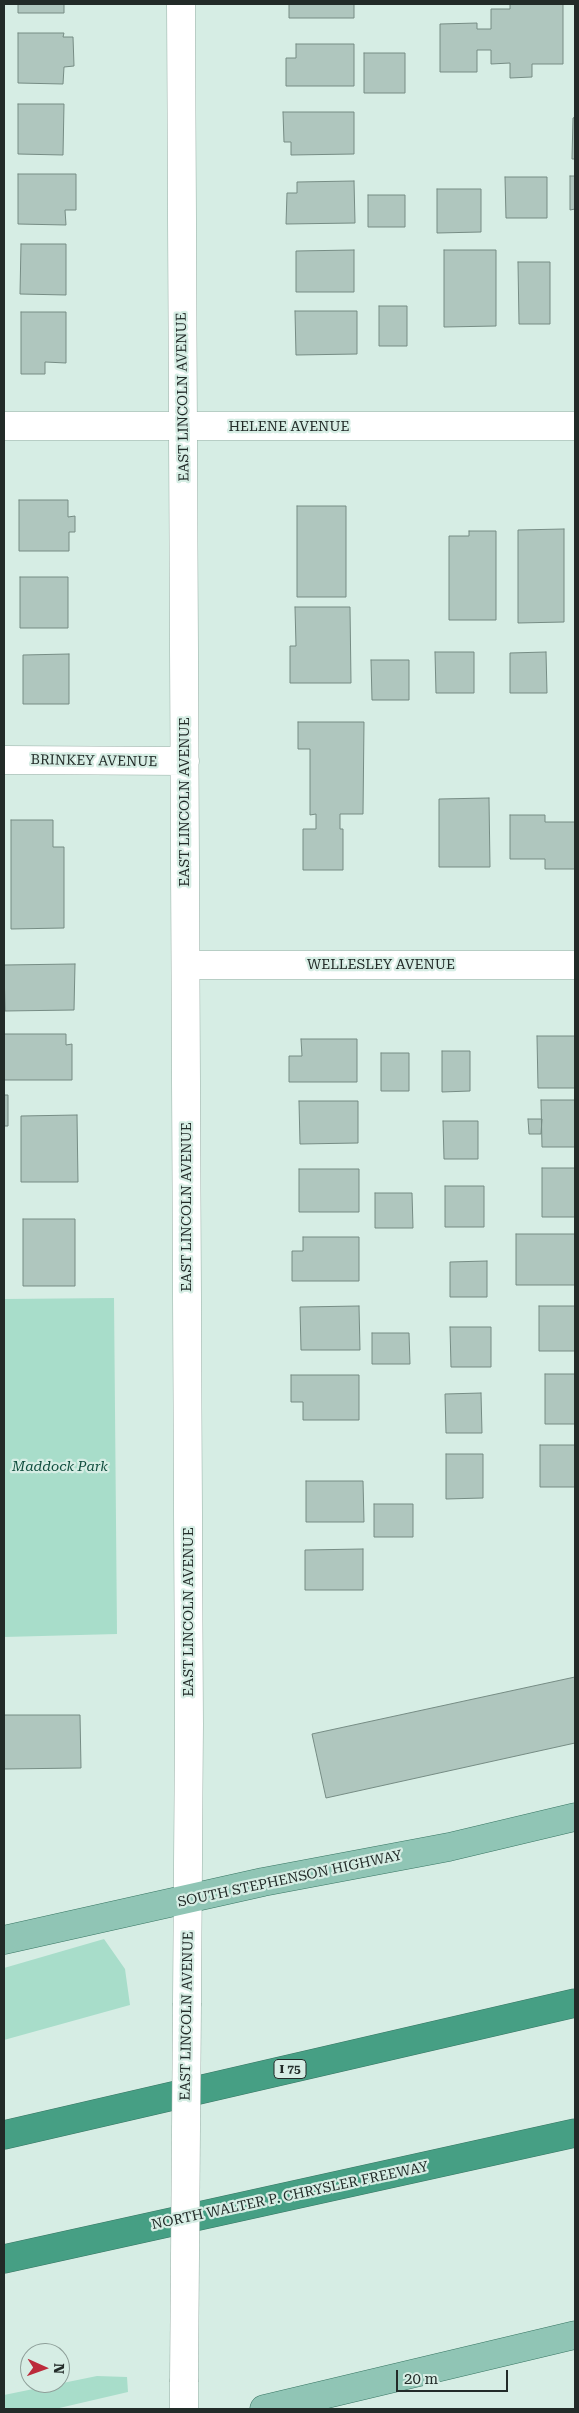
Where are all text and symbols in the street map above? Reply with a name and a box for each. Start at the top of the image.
street label: EAST LINCOLN AVENUE [173,312,193,482]
street label: HELENE AVENUE [228,419,350,435]
street label: EAST LINCOLN AVENUE [177,717,193,887]
street label: BRINKEY AVENUE [30,751,158,771]
street label: WELLESLEY AVENUE [307,957,455,973]
street label: EAST LINCOLN AVENUE [179,1122,195,1292]
park label: Maddock Park [12,1459,108,1475]
street label: EAST LINCOLN AVENUE [181,1527,197,1697]
street label: SOUTH STEPHENSON HIGHWAY [176,1847,404,1911]
street label: EAST LINCOLN AVENUE [177,1931,197,2101]
road number: I 75 [274,2060,306,2078]
street label: NORTH WALTER P. CHRYSLER FREEWAY [150,2158,430,2234]
north arrow [20,2343,70,2393]
scale bar [399,2360,512,2392]
text: N [51,2363,67,2374]
text: 20 m [404,2370,438,2388]

